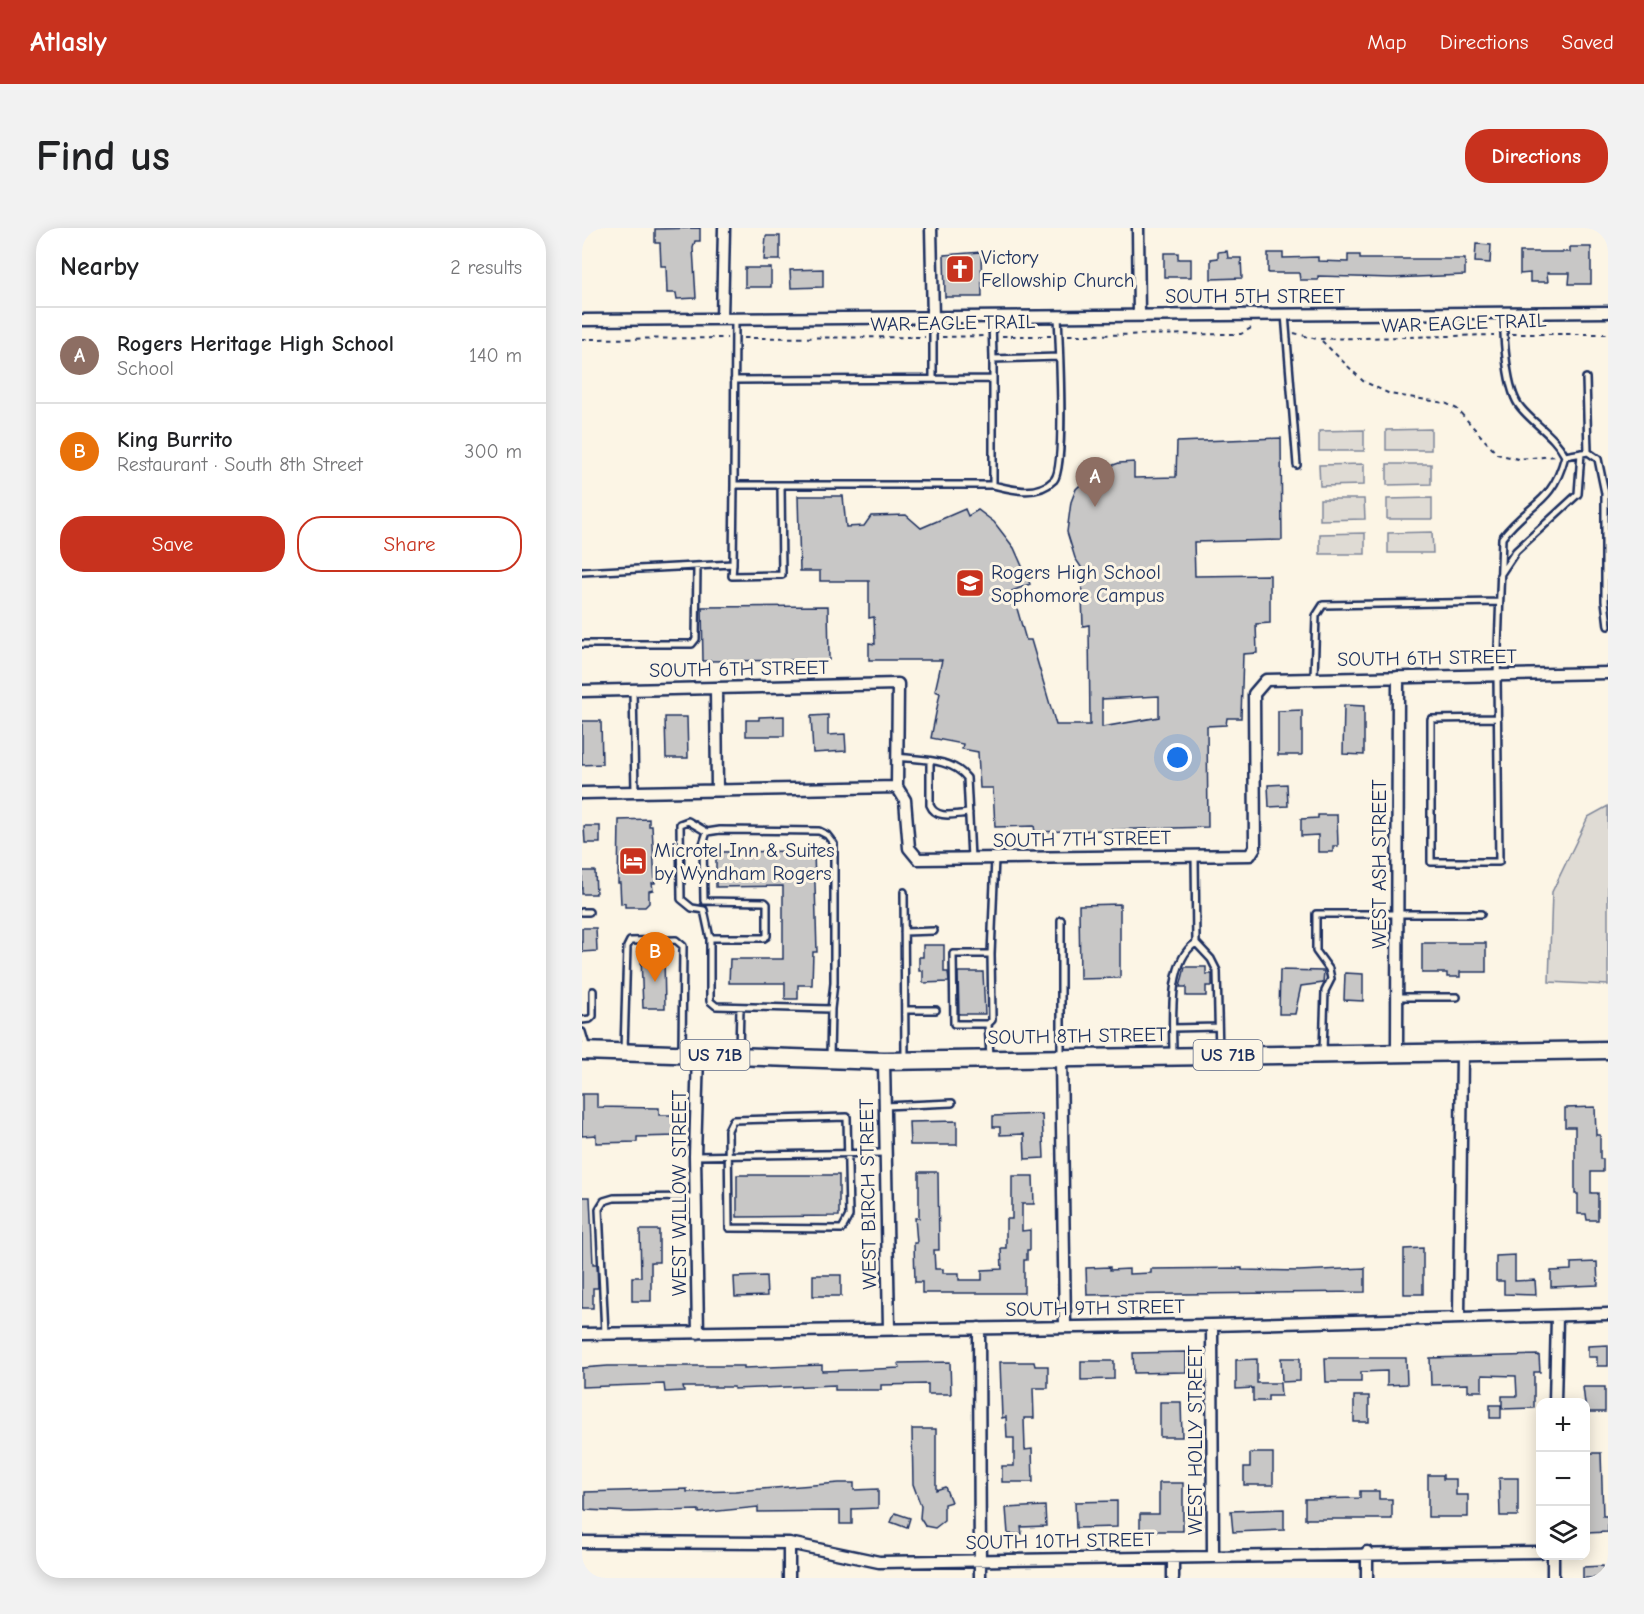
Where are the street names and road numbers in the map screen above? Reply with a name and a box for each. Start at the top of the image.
street label: SOUTH 5TH STREET [1165,285,1345,308]
street label: WAR EAGLE TRAIL [1381,309,1547,337]
street label: WAR EAGLE TRAIL [870,310,1036,336]
street label: SOUTH 6TH STREET [1337,645,1518,671]
street label: SOUTH 6TH STREET [649,656,830,682]
street label: WEST ASH STREET [1368,779,1391,949]
street label: SOUTH 7TH STREET [993,826,1172,852]
street label: SOUTH 8TH STREET [987,1023,1167,1049]
road number: US 71B [680,1040,750,1070]
road number: US 71B [1194,1040,1262,1070]
street label: WEST WILLOW STREET [668,1089,691,1296]
street label: WEST BIRCH STREET [855,1098,881,1290]
street label: SOUTH 9TH STREET [1005,1295,1185,1321]
street label: WEST HOLLY STREET [1184,1345,1207,1535]
street label: SOUTH 10TH STREET [965,1528,1155,1554]

